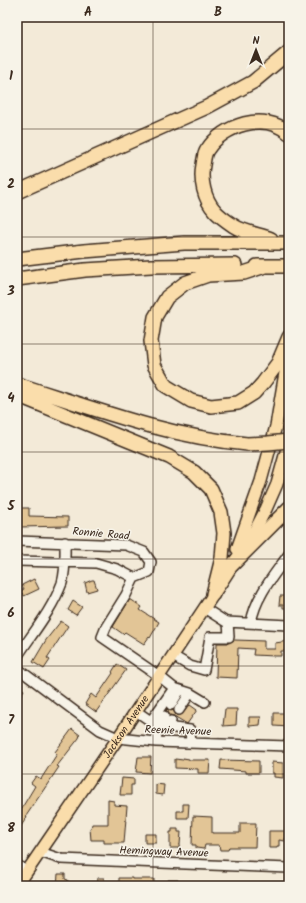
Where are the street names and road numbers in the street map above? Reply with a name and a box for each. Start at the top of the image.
street label: Ronnie Road [72,523,131,545]
street label: Jackson Avenue [99,692,154,762]
street label: Reenie Avenue [144,721,212,741]
street label: Hemingway Avenue [119,841,209,863]

